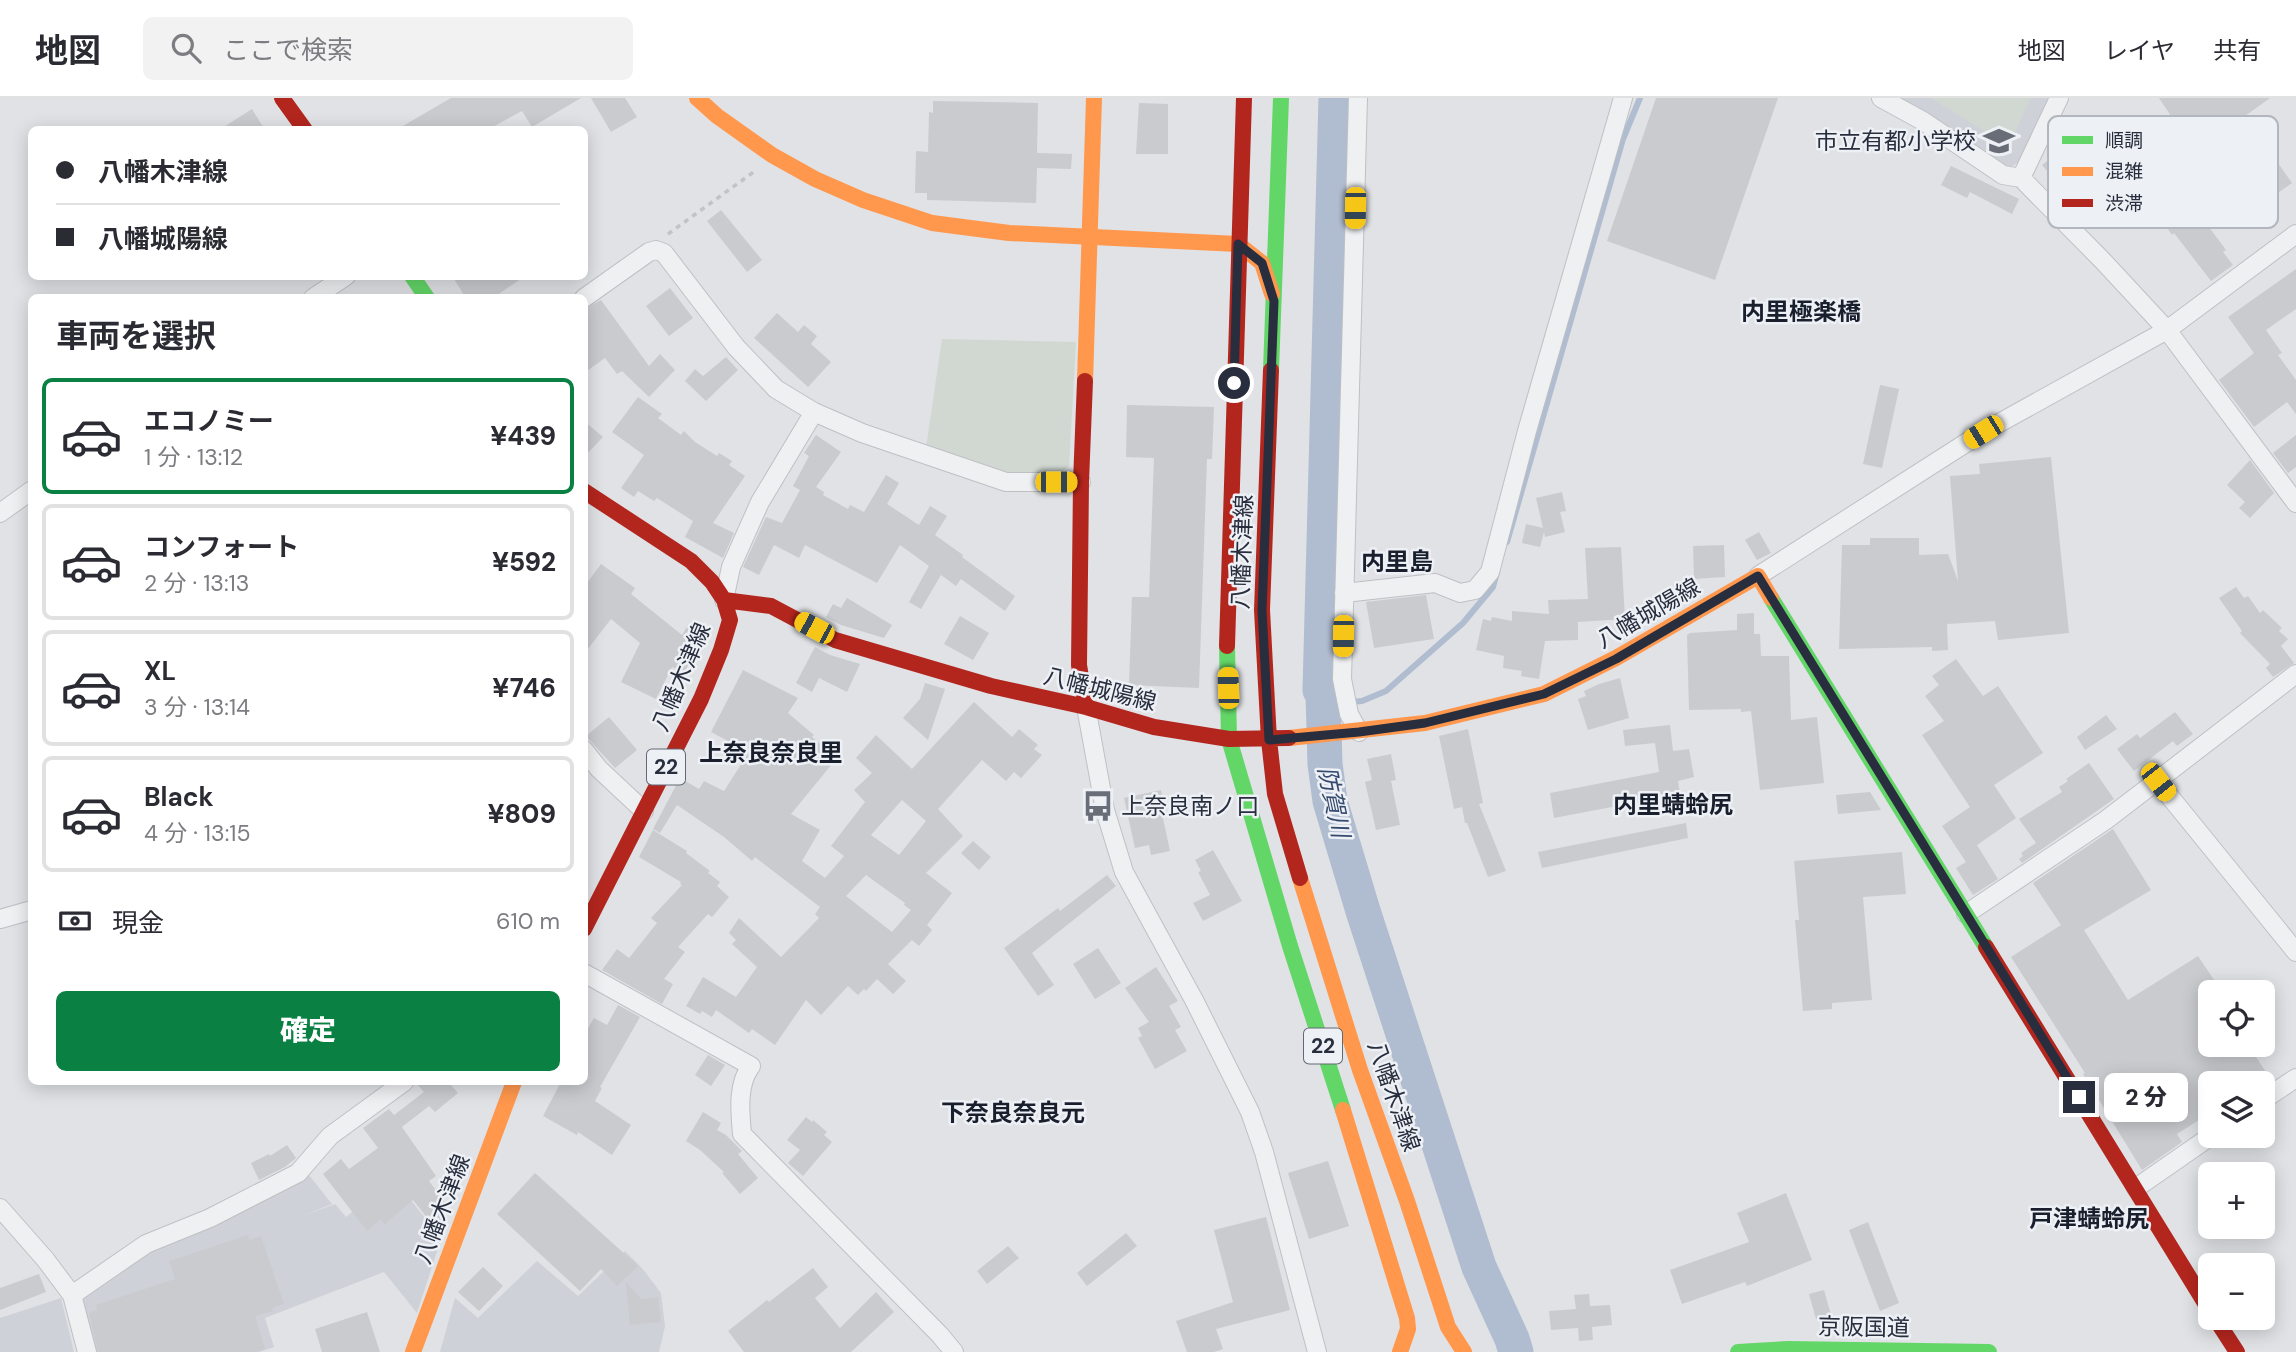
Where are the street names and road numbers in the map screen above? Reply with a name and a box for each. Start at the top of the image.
street label: 八幡木津線 [1225,494,1259,610]
street label: 八幡城陽線 [1591,571,1705,655]
street label: 八幡木津線 [645,618,717,736]
street label: 八幡城陽線 [1041,661,1159,717]
road number: 22 [647,750,685,784]
road number: 22 [1304,1028,1342,1063]
street label: 八幡木津線 [1361,1037,1427,1155]
street label: 八幡木津線 [407,1150,477,1268]
street label: 京阪国道 [1818,1311,1910,1343]

